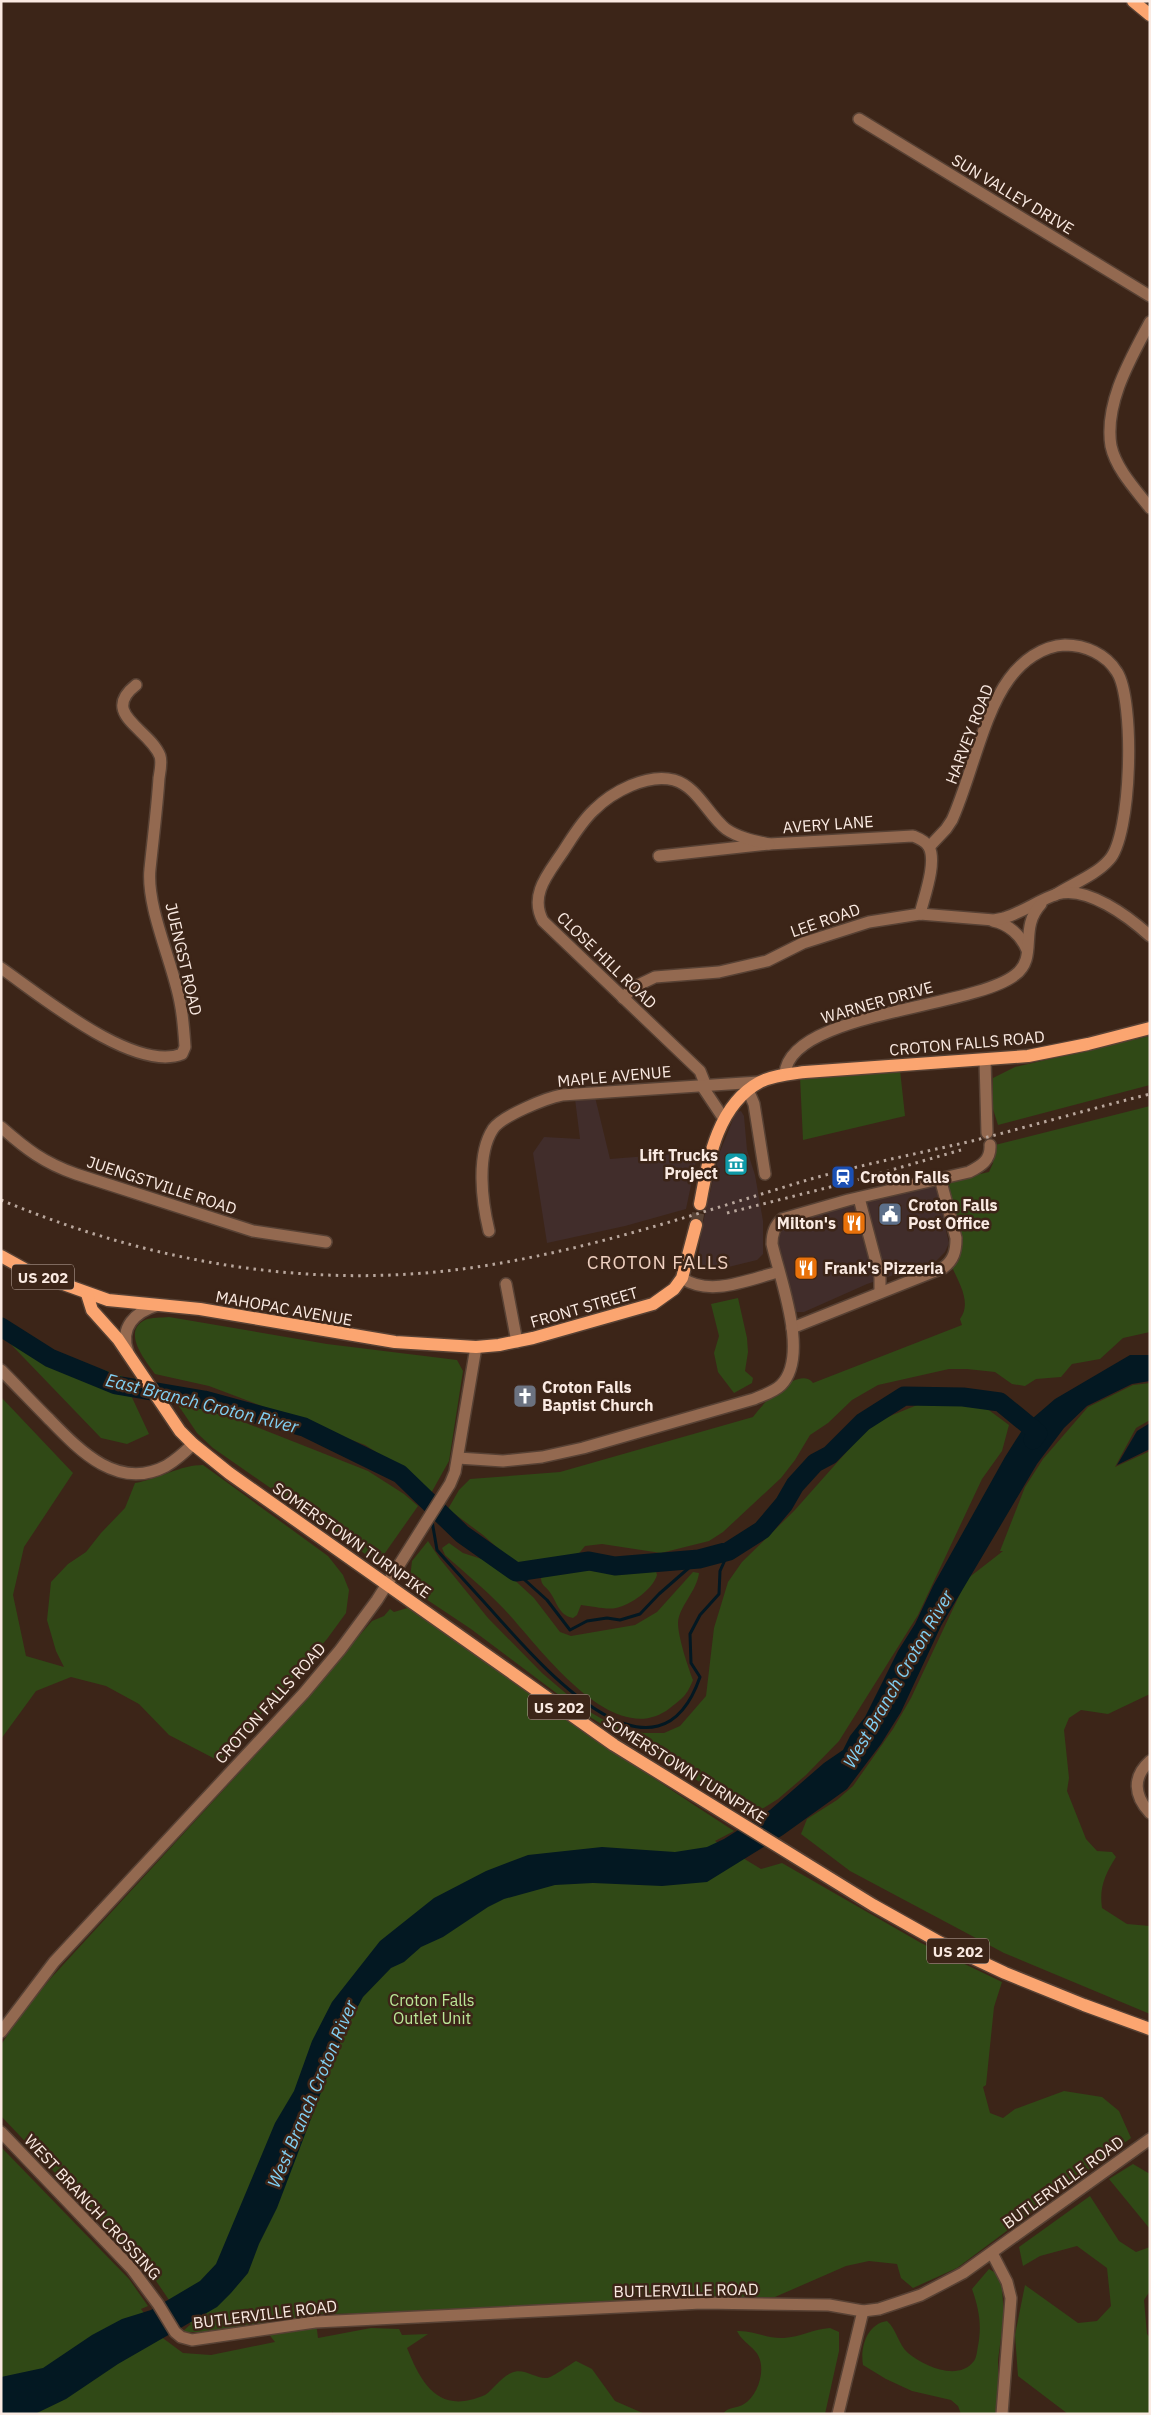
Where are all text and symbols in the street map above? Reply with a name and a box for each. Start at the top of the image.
street label: SUN VALLEY DRIVE [948,150,1078,238]
street label: HARVEY ROAD [941,681,997,787]
street label: AVERY LANE [782,811,874,837]
street label: LEE ROAD [787,899,863,941]
street label: JUENGST ROAD [161,901,207,1017]
street label: CLOSE HILL ROAD [553,907,661,1013]
street label: WARNER DRIVE [819,976,935,1028]
street label: CROTON FALLS ROAD [888,1026,1046,1060]
street label: MAPLE AVENUE [556,1061,672,1091]
place label: Lift Trucks Project [639,1145,718,1183]
street label: JUENGSTVILLE ROAD [84,1151,240,1219]
museum icon: Lift Trucks Project [723,1151,749,1177]
station icon: Croton Falls [830,1164,856,1190]
place label: Croton Falls [860,1167,950,1187]
place label: Croton Falls Post Office [908,1195,998,1233]
public building icon: Croton Falls Post Office [877,1201,903,1227]
restaurant icon: Milton's [841,1210,867,1236]
place label: Milton's [777,1213,836,1233]
district label: CROTON FALLS [587,1250,729,1274]
restaurant icon: Frank's Pizzeria [793,1255,819,1281]
place label: Frank's Pizzeria [824,1258,944,1278]
road number: US 202 [12,1264,74,1290]
street label: FRONT STREET [528,1282,640,1332]
street label: MAHOPAC AVENUE [214,1286,354,1330]
water label: East Branch Croton River [103,1368,301,1438]
place label: Croton Falls Baptist Church [542,1377,654,1415]
church icon: Croton Falls Baptist Church [512,1383,538,1409]
street label: SOMERSTOWN TURNPIKE [269,1478,435,1602]
water label: West Branch Croton River [838,1586,959,1772]
street label: CROTON FALLS ROAD [210,1638,330,1768]
road number: US 202 [528,1694,590,1720]
street label: SOMERSTOWN TURNPIKE [600,1710,770,1828]
road number: US 202 [927,1938,989,1964]
park label: Croton Falls Outlet Unit [389,1990,475,2028]
water label: West Branch Croton River [262,1996,362,2191]
street label: WEST BRANCH CROSSING [20,2130,166,2284]
street label: BUTLERVILLE ROAD [998,2131,1128,2233]
street label: BUTLERVILLE ROAD [613,2279,759,2301]
street label: BUTLERVILLE ROAD [192,2295,338,2333]

